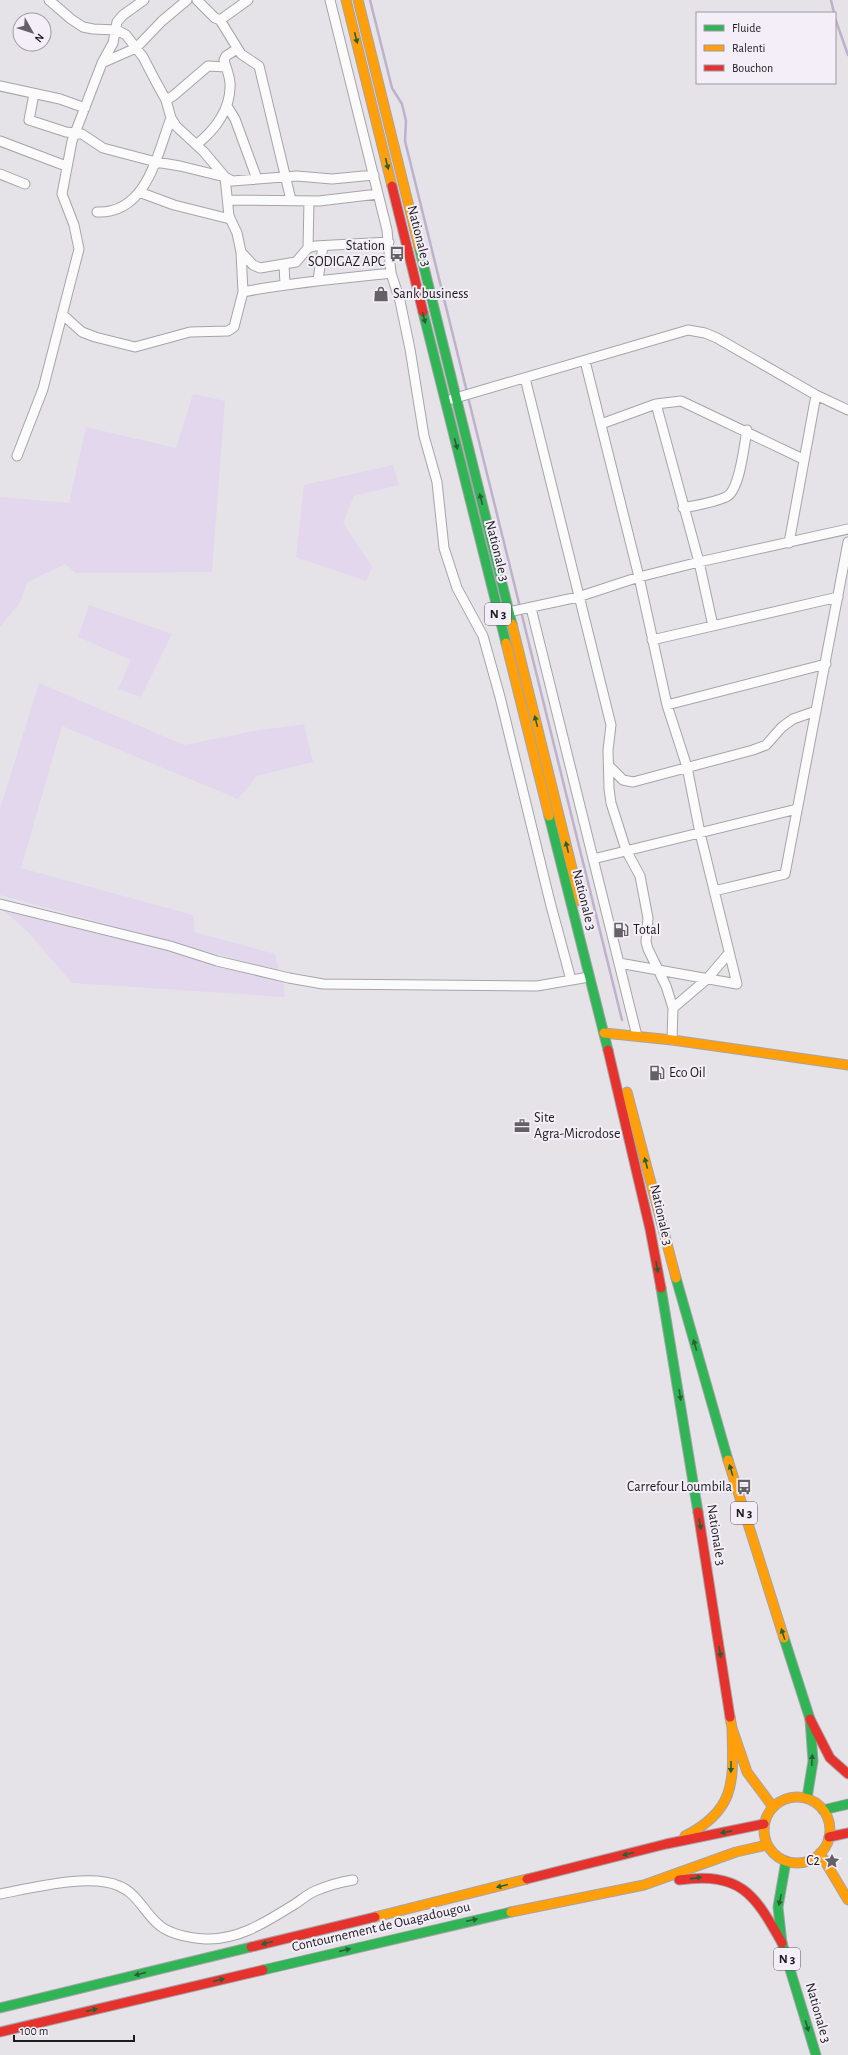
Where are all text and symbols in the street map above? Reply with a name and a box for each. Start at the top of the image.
north arrow [12,12,52,52]
legend [696,12,836,84]
text: Fluide [732,22,761,34]
text: N [33,32,46,44]
one-way arrow [353,32,359,44]
text: Ralenti [732,42,765,54]
text: Bouchon [732,62,773,74]
one-way arrow [384,158,390,170]
street label: Nationale 3 [405,204,433,268]
place label: Station SODIGAZ APC [308,239,385,269]
bus stop icon: Station SODIGAZ APC [388,245,406,263]
shop icon: Sank business [372,285,390,303]
place label: Sank business [393,287,469,301]
one-way arrow [422,311,428,324]
one-way arrow [453,438,459,450]
one-way arrow [478,493,484,506]
street label: Nationale 3 [483,519,511,583]
road number: N 3 [485,603,511,625]
one-way arrow [533,714,539,726]
one-way arrow [563,841,569,853]
street label: Nationale 3 [570,868,598,932]
fuel station icon: Total [612,921,630,939]
place label: Total [633,923,660,937]
fuel station icon: Eco Oil [648,1064,666,1082]
place label: Eco Oil [669,1066,706,1080]
place label: Site Agra-Microdose [534,1111,620,1141]
office icon: Site Agra-Microdose [513,1117,531,1135]
one-way arrow [642,1157,648,1169]
street label: Nationale 3 [647,1183,675,1247]
one-way arrow [655,1261,661,1273]
one-way arrow [692,1339,698,1351]
one-way arrow [677,1389,683,1401]
one-way arrow [728,1464,734,1476]
bus stop icon: Carrefour Loumbila [735,1478,753,1496]
place label: Carrefour Loumbila [627,1480,733,1494]
road number: N 3 [731,1502,757,1524]
street label: Nationale 3 [704,1503,728,1567]
one-way arrow [697,1517,703,1530]
one-way arrow [779,1628,785,1640]
one-way arrow [717,1646,723,1658]
one-way arrow [809,1753,815,1766]
one-way arrow [728,1761,735,1773]
one-way arrow [720,1829,732,1835]
one-way arrow [622,1851,634,1857]
place icon: C2 [823,1852,841,1870]
place label: C2 [806,1854,820,1868]
one-way arrow [690,1875,702,1881]
one-way arrow [496,1883,508,1889]
one-way arrow [777,1894,783,1906]
street label: Contournement de Ouagadougou [290,1900,472,1954]
one-way arrow [466,1916,478,1922]
one-way arrow [261,1940,273,1946]
one-way arrow [339,1946,352,1952]
road number: N 3 [774,1948,800,1970]
one-way arrow [134,1971,147,1977]
one-way arrow [213,1976,225,1982]
street label: Nationale 3 [803,1981,833,2045]
one-way arrow [86,2006,99,2012]
scale bar [14,2017,134,2043]
one-way arrow [804,2020,810,2032]
text: 100 m [20,2025,48,2037]

